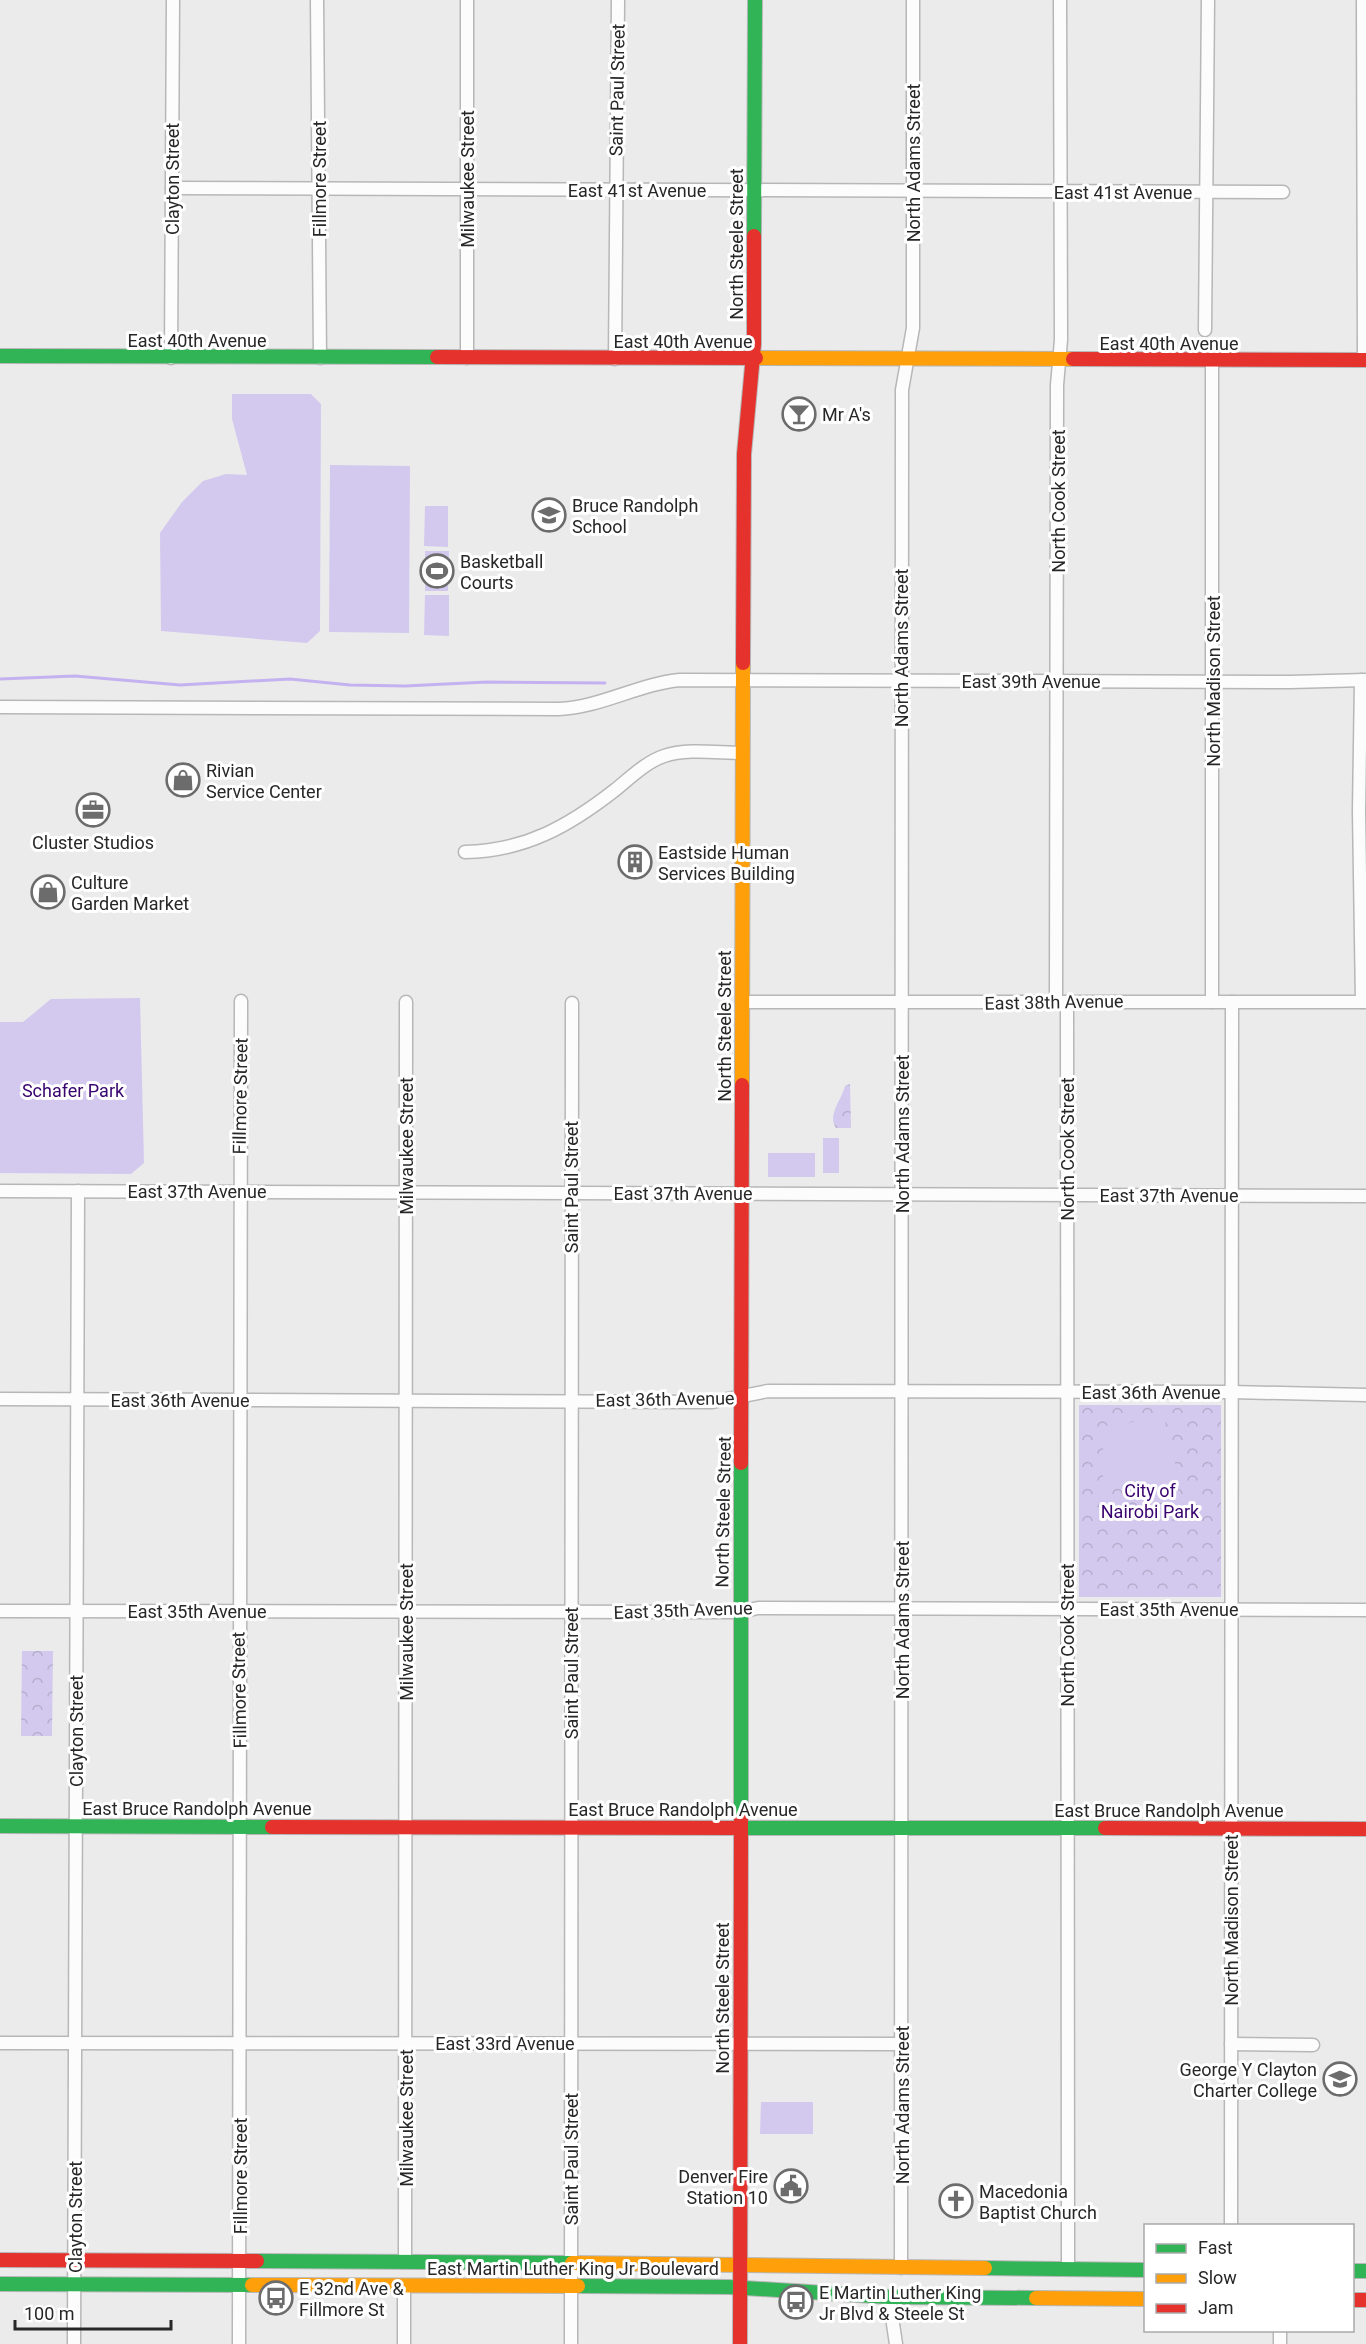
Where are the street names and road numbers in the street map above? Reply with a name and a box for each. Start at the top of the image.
street label: Saint Paul Street [605,23,629,156]
street label: North Adams Street [903,84,924,242]
street label: Milwaukee Street [457,110,478,248]
street label: Fillmore Street [309,121,330,237]
street label: Clayton Street [162,123,183,235]
street label: North Steele Street [726,168,747,320]
street label: East 41st Avenue [568,180,706,201]
street label: East 41st Avenue [1054,182,1192,203]
street label: East 40th Avenue [127,330,267,351]
street label: East 40th Avenue [613,331,753,352]
street label: East 40th Avenue [1099,333,1239,354]
street label: North Cook Street [1048,429,1069,573]
street label: North Adams Street [891,569,912,727]
street label: North Madison Street [1203,595,1224,767]
street label: East 39th Avenue [961,671,1101,692]
street label: North Steele Street [714,950,735,1102]
street label: East 38th Avenue [984,990,1124,1014]
street label: Fillmore Street [228,1037,252,1154]
street label: North Adams Street [892,1055,913,1213]
street label: Milwaukee Street [396,1077,417,1215]
street label: North Cook Street [1057,1077,1078,1221]
street label: Saint Paul Street [561,1121,582,1253]
street label: East 37th Avenue [127,1181,267,1202]
street label: East 37th Avenue [613,1183,753,1204]
street label: East 37th Avenue [1099,1185,1239,1206]
street label: East 36th Avenue [1081,1382,1221,1403]
street label: East 36th Avenue [595,1387,735,1411]
street label: East 36th Avenue [110,1390,250,1411]
street label: North Steele Street [711,1436,735,1588]
street label: North Adams Street [892,1541,913,1699]
street label: Milwaukee Street [396,1563,417,1701]
street label: North Cook Street [1057,1563,1078,1707]
street label: East 35th Avenue [613,1597,753,1623]
street label: East 35th Avenue [1099,1599,1239,1620]
street label: East 35th Avenue [127,1601,267,1622]
street label: Saint Paul Street [561,1607,582,1739]
street label: Fillmore Street [227,1631,251,1748]
street label: Clayton Street [66,1675,87,1787]
street label: East Bruce Randolph Avenue [82,1798,312,1819]
street label: East Bruce Randolph Avenue [568,1799,798,1820]
street label: East Bruce Randolph Avenue [1054,1800,1284,1821]
street label: North Madison Street [1221,1834,1242,2006]
street label: North Steele Street [712,1922,733,2074]
street label: North Adams Street [892,2026,913,2184]
street label: East 33rd Avenue [435,2033,575,2054]
street label: Milwaukee Street [396,2049,417,2187]
street label: Saint Paul Street [561,2093,582,2225]
street label: Fillmore Street [230,2118,251,2234]
street label: Clayton Street [65,2161,86,2273]
street label: East Martin Luther King Jr Boulevard [427,2258,719,2279]

